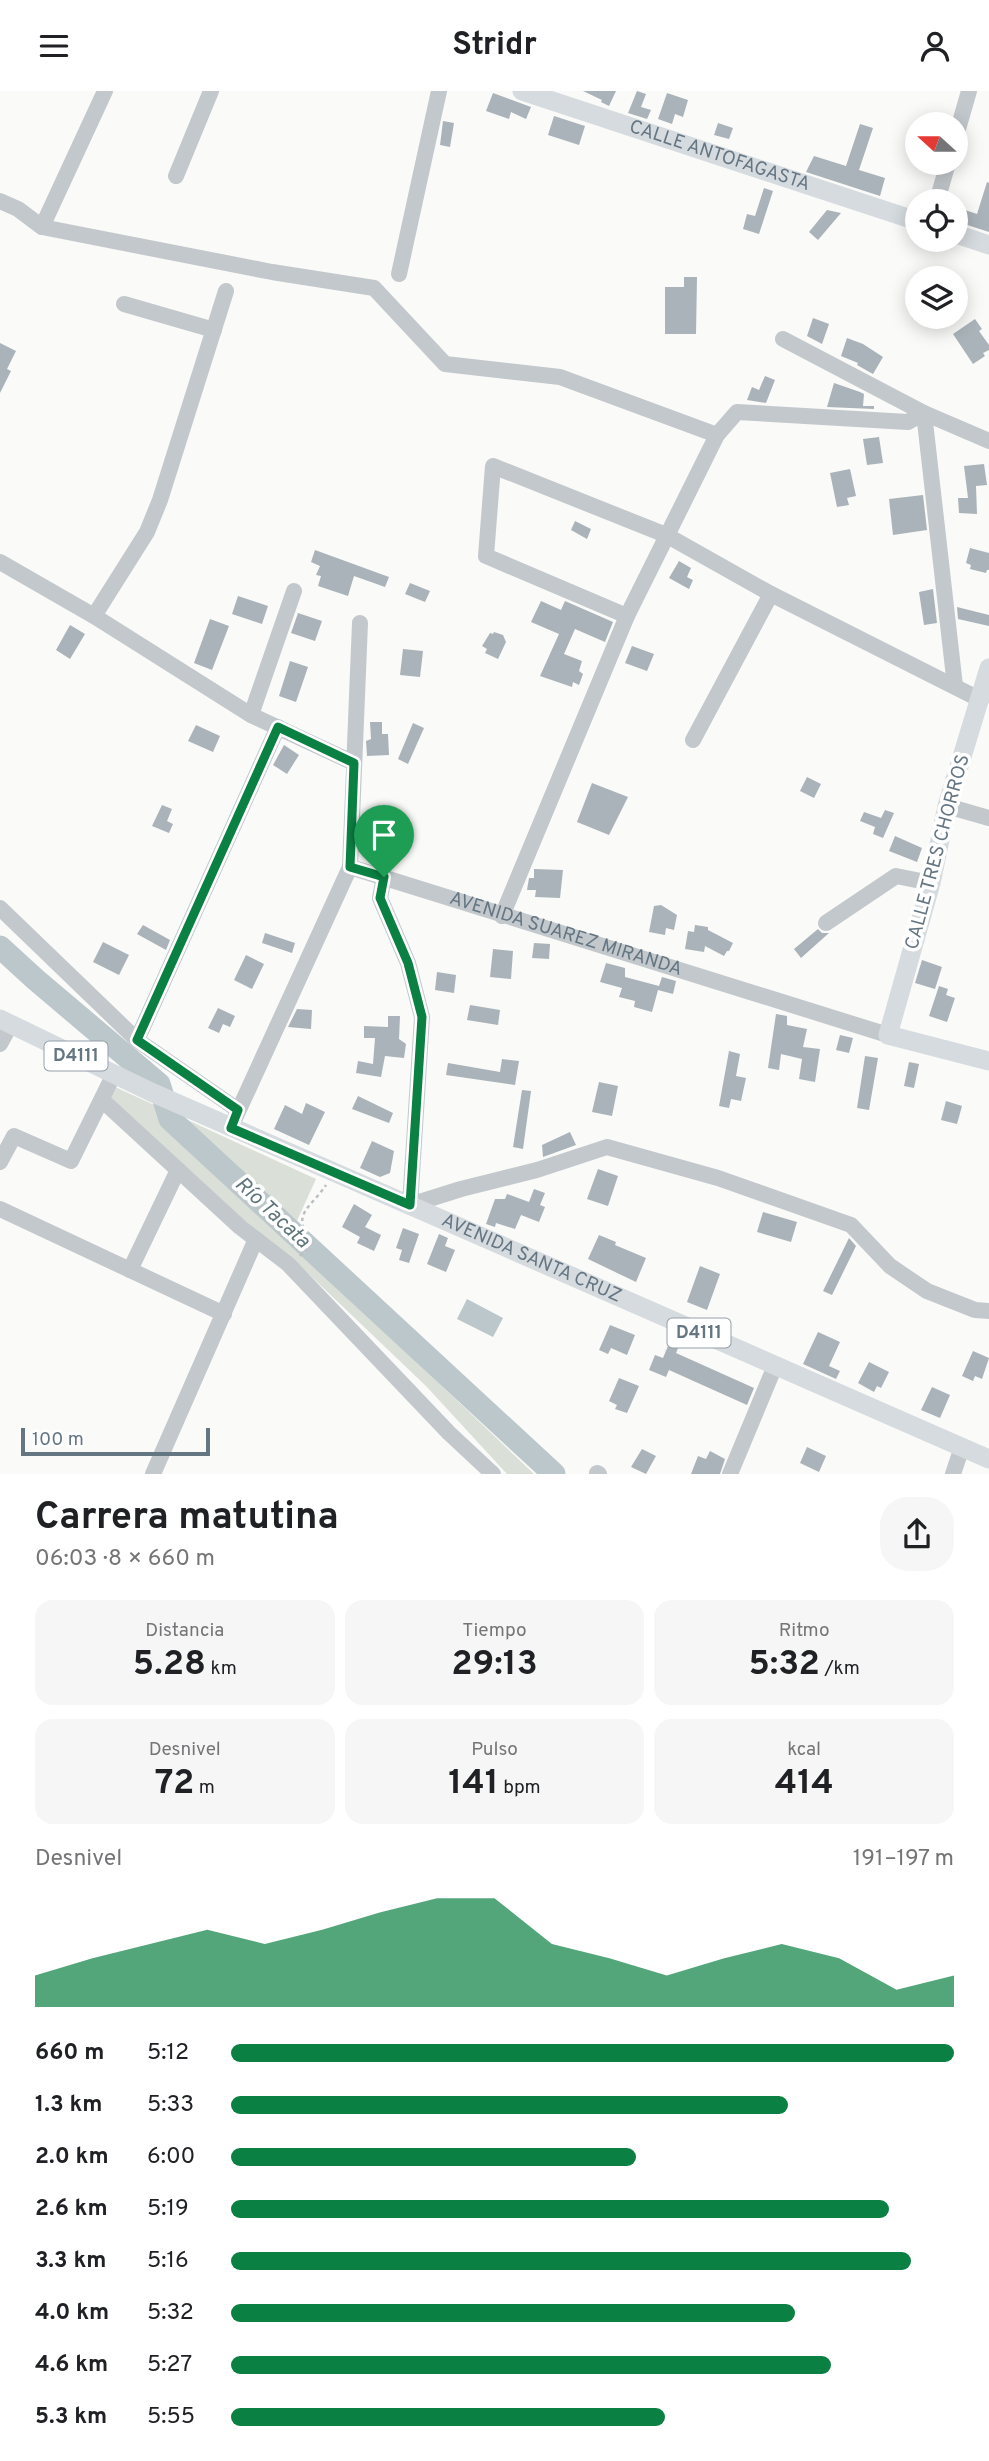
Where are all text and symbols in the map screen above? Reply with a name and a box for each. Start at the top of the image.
text: Stridr [452,26,537,66]
icon: menu [35,27,73,65]
icon: person [916,27,954,65]
north arrow [905,112,968,175]
map controls [905,112,968,329]
street label: CALLE ANTOFAGASTA [626,115,813,197]
button: locate [905,189,968,252]
button: layers [905,266,968,329]
street label: CALLE TRES CHORROS [900,752,976,952]
pin [354,805,414,877]
icon: arrive [365,816,403,854]
street label: AVENIDA SUAREZ MIRANDA [446,887,685,982]
road number: D4111 [44,1041,108,1071]
water label: Río Tacata [229,1171,315,1255]
street label: AVENIDA SANTA CRUZ [438,1209,625,1309]
road number: D4111 [668,1318,730,1347]
scale bar [21,1425,210,1457]
text: 100 m [32,1428,84,1452]
text: Carrera matutina [35,1494,339,1543]
button: share [880,1497,954,1571]
text: 06:03 · 8 × 660 m [35,1545,215,1574]
text: Distancia [145,1619,224,1643]
text: Tiempo [462,1619,527,1643]
text: Ritmo [779,1619,830,1643]
text: 5.28 [133,1643,206,1687]
text: 29:13 [451,1643,538,1687]
text: 5:32 [748,1643,820,1687]
text: km [206,1657,237,1681]
text: /km [820,1657,860,1681]
text: Desnivel [149,1738,221,1762]
text: Pulso [471,1738,518,1762]
text: kcal [787,1738,821,1762]
text: 72 [155,1762,194,1806]
text: 141 [448,1762,499,1806]
text: 414 [775,1762,834,1806]
text: m [194,1776,215,1800]
text: bpm [499,1776,541,1800]
text: Desnivel [35,1845,122,1874]
text: 191–197 m [853,1845,954,1874]
text: 660 m [35,2039,104,2068]
text: 5:12 [147,2039,189,2068]
text: 1.3 km [35,2091,102,2120]
text: 5:33 [147,2091,194,2120]
text: 2.0 km [35,2143,109,2172]
text: 6:00 [147,2143,195,2172]
text: 2.6 km [35,2195,108,2224]
text: 5:19 [147,2195,189,2224]
text: 3.3 km [35,2247,106,2276]
text: 5:16 [147,2247,189,2276]
text: 4.0 km [35,2299,109,2328]
text: 5:32 [147,2299,194,2328]
text: 4.6 km [35,2351,108,2380]
text: 5:27 [147,2351,192,2380]
text: 5.3 km [35,2403,107,2432]
text: 5:55 [147,2403,195,2432]

